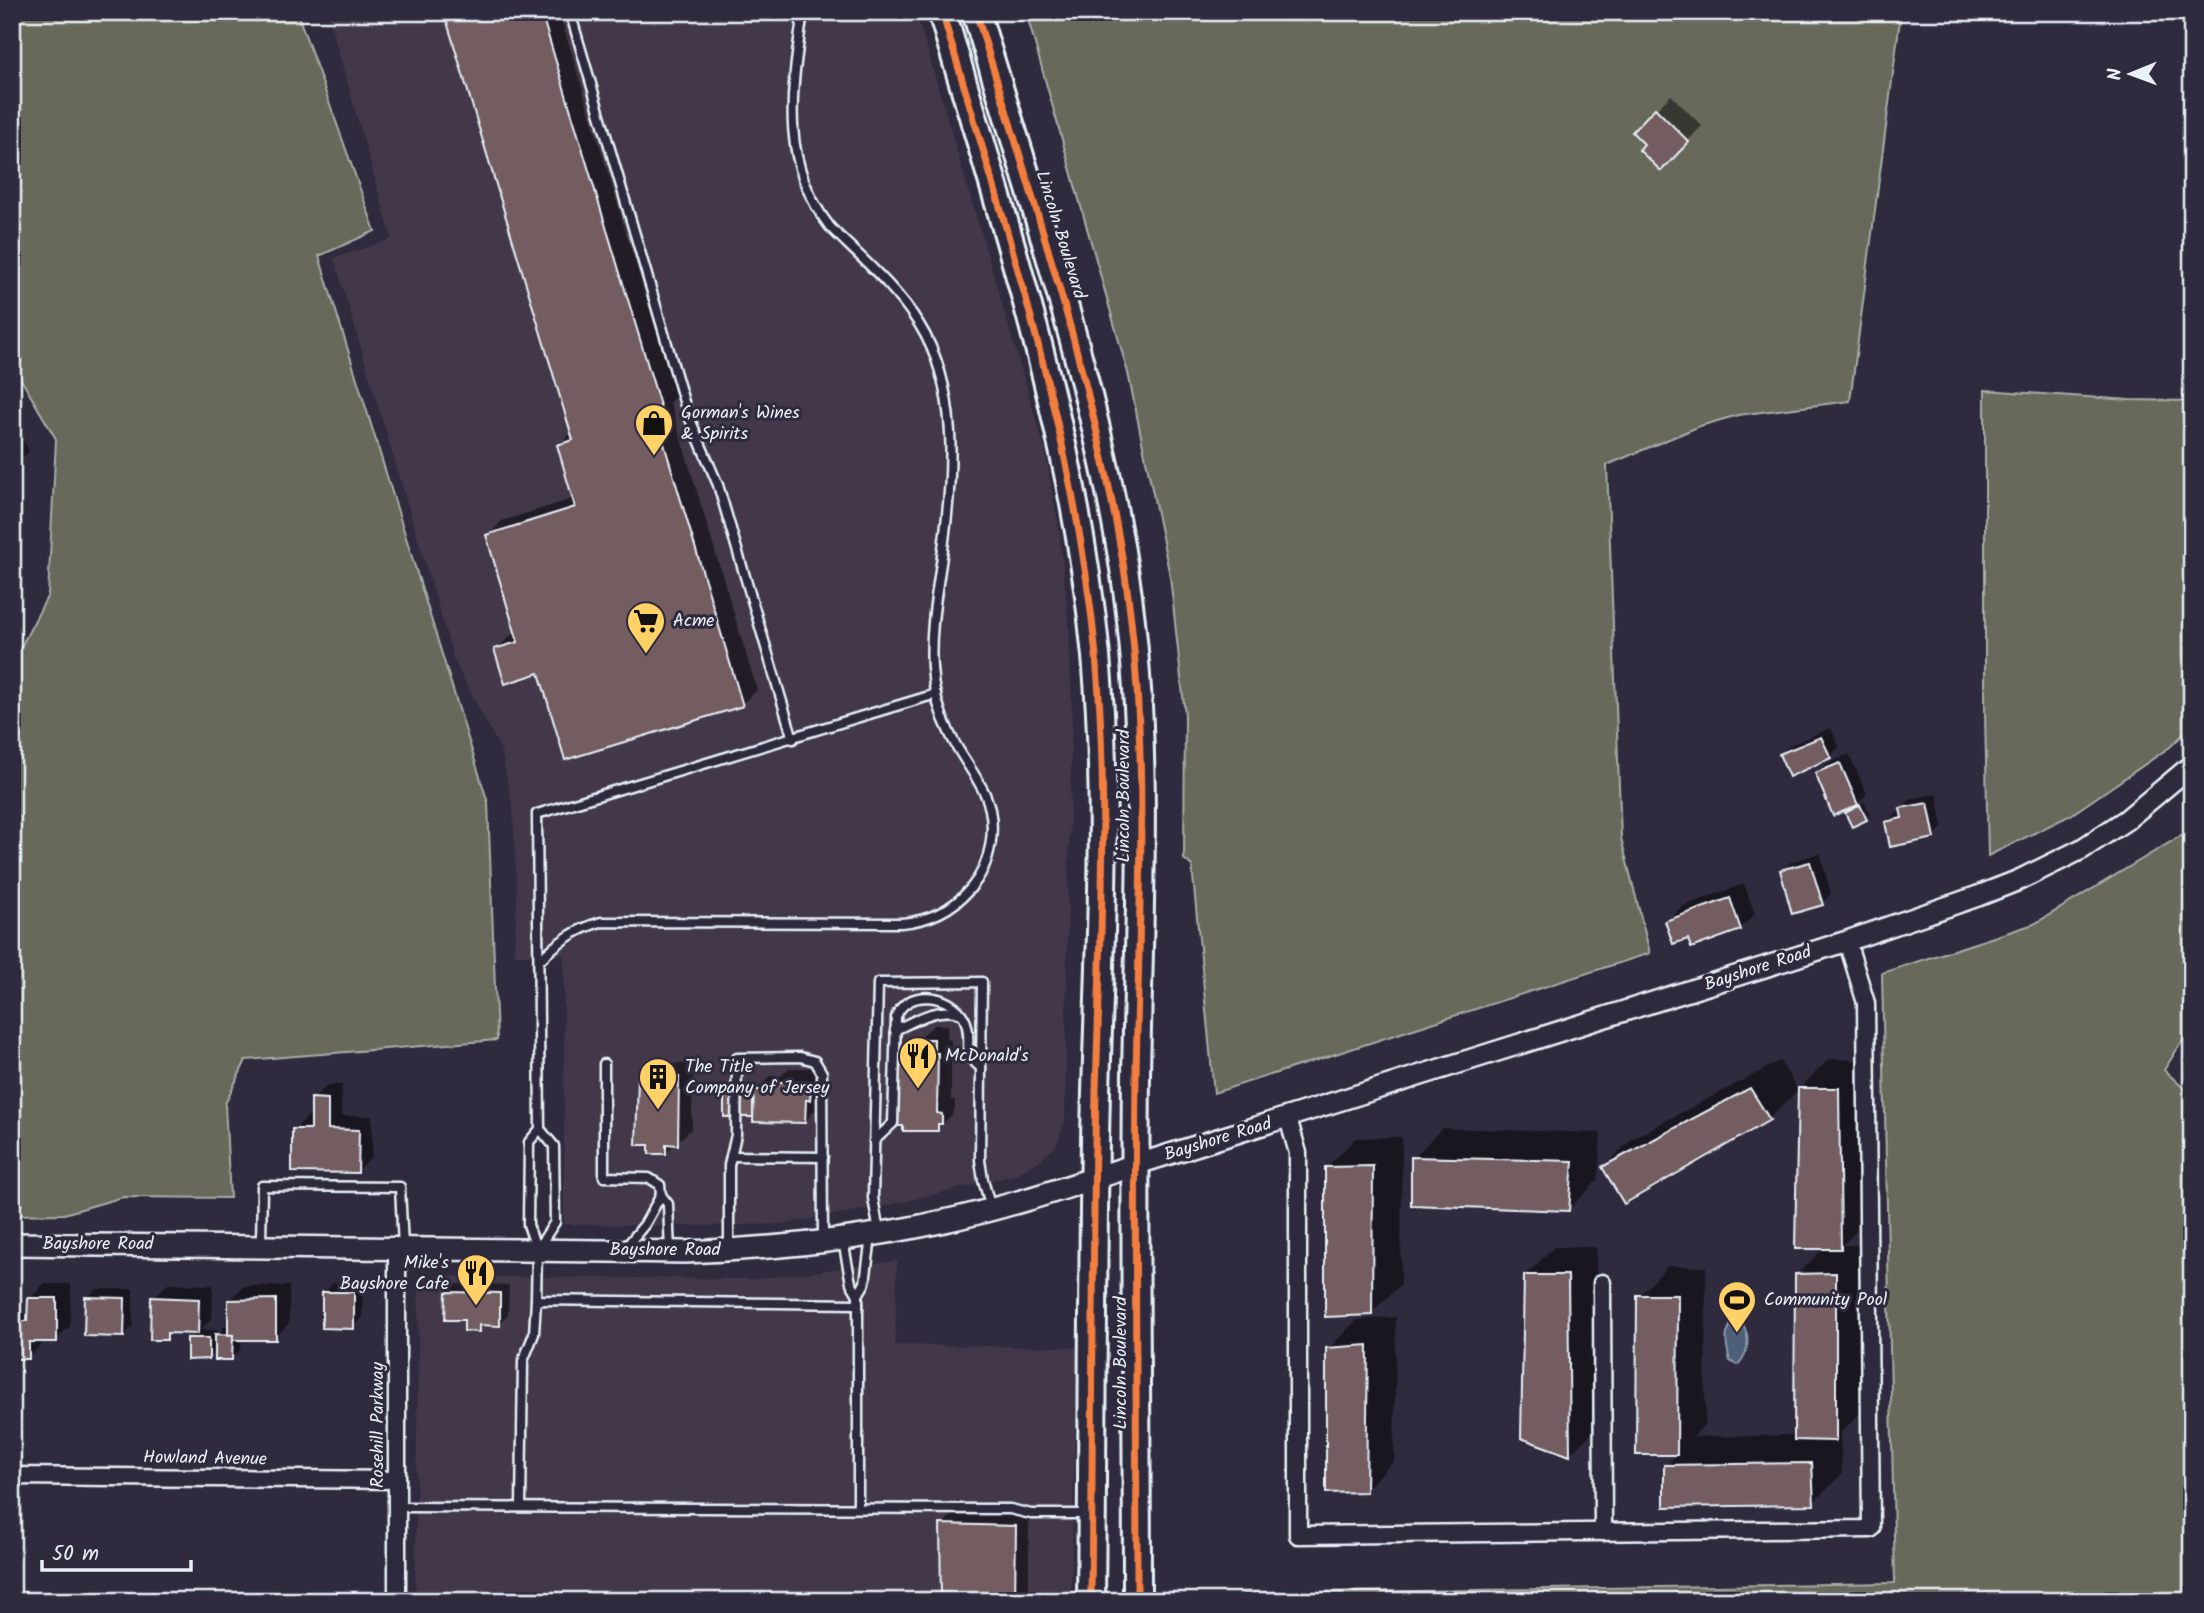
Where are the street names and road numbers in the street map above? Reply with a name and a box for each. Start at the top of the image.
street label: Lincoln Boulevard [1027,167,1094,304]
street label: Lincoln Boulevard [1110,729,1139,862]
street label: Bayshore Road [1701,938,1816,1000]
street label: Bayshore Road [1161,1110,1276,1170]
street label: Bayshore Road [42,1230,155,1259]
street label: Bayshore Road [609,1236,722,1265]
street label: Lincoln Boulevard [1107,1296,1136,1429]
street label: Rosehill Parkway [364,1361,393,1488]
street label: Howland Avenue [143,1443,267,1475]

